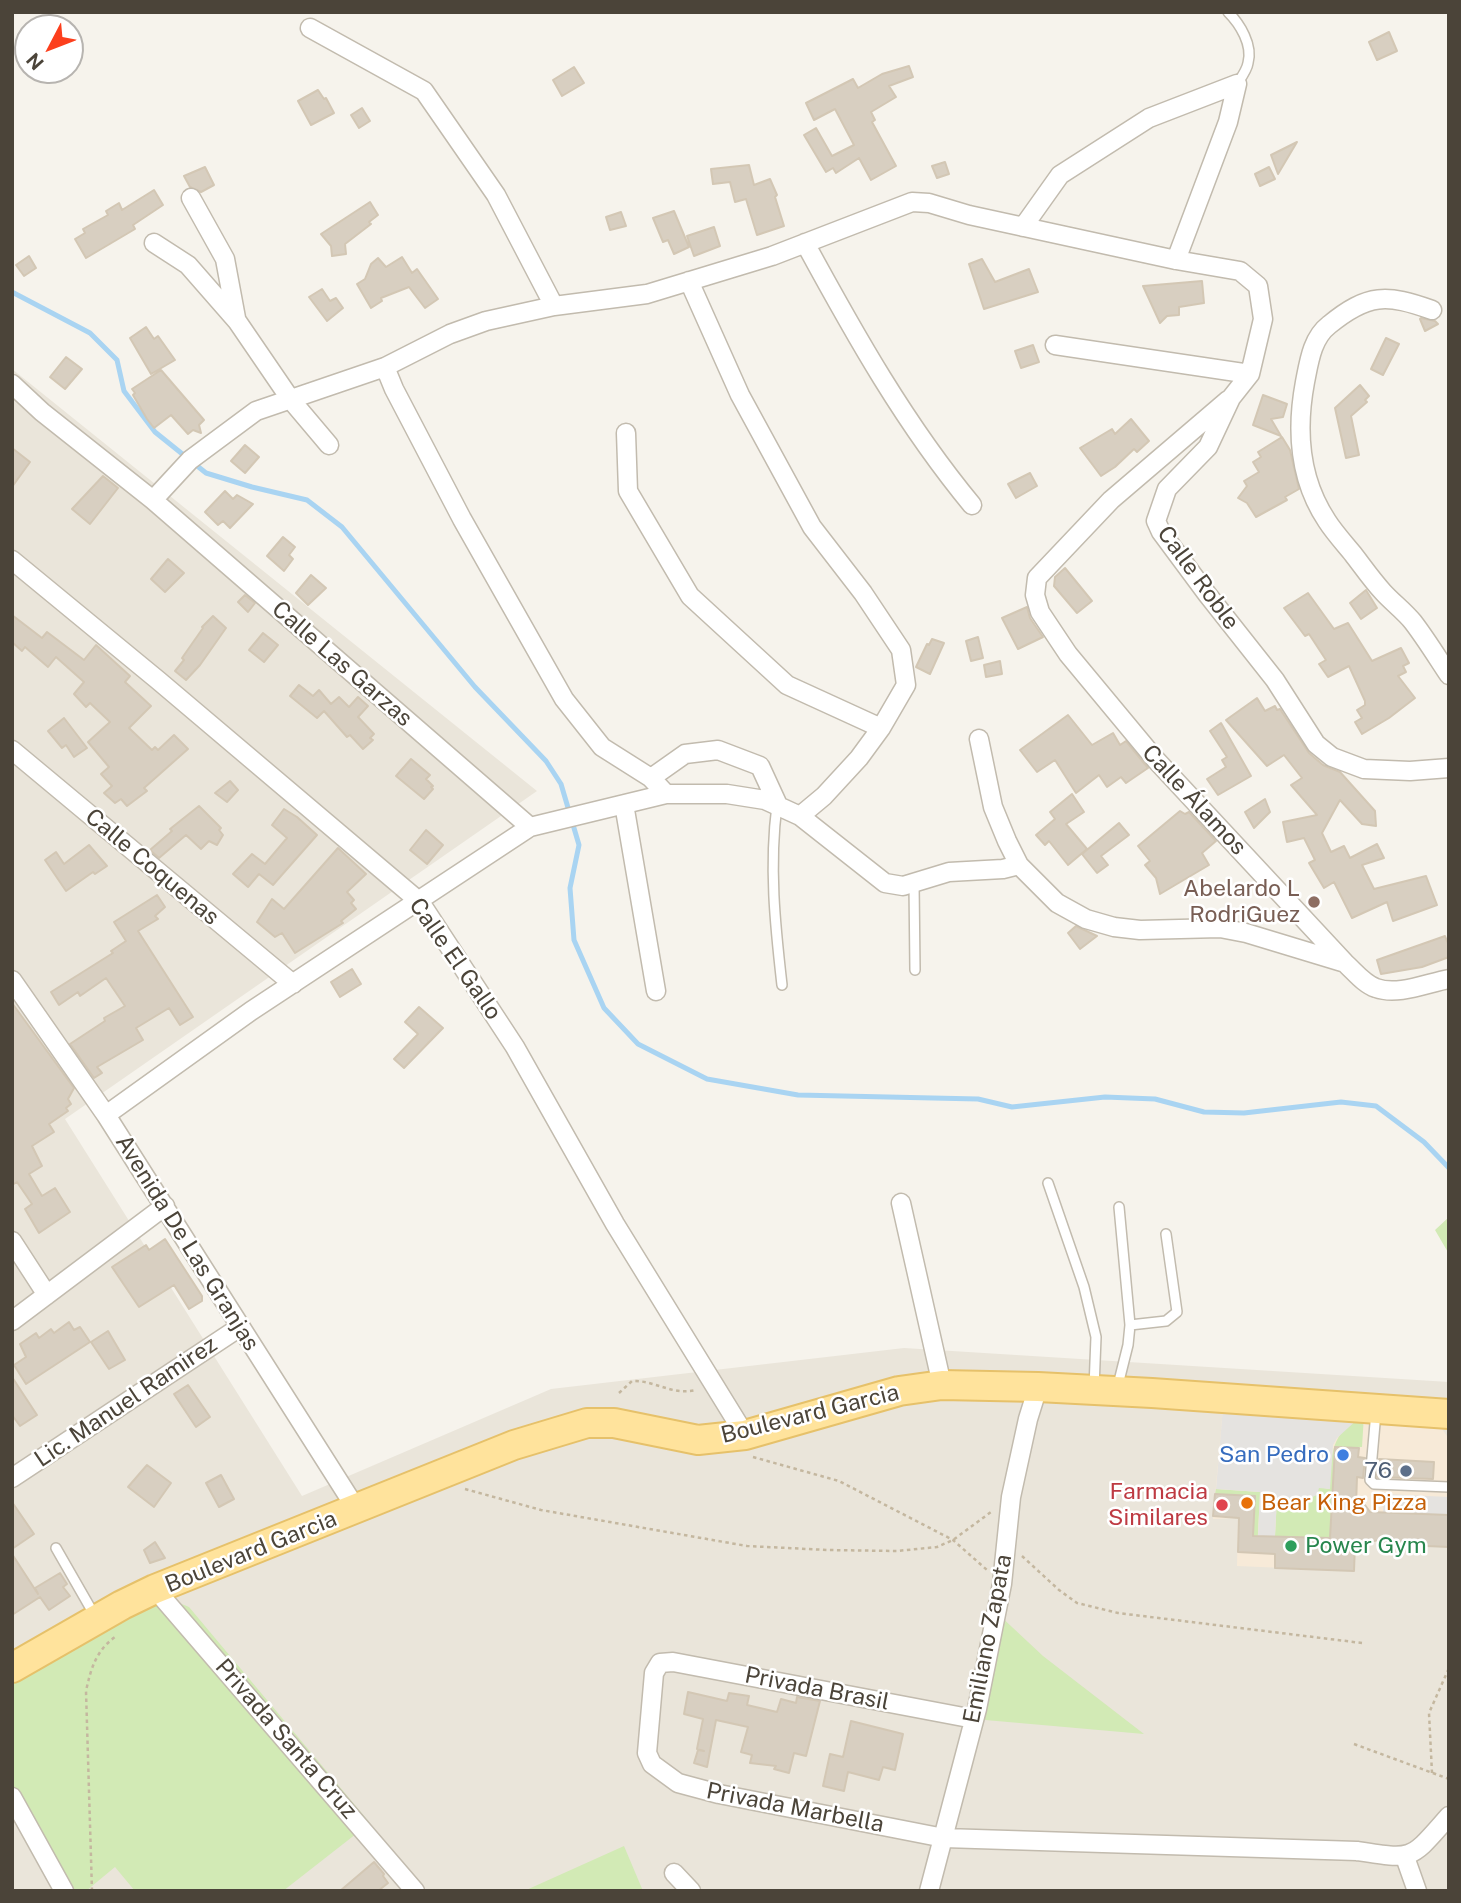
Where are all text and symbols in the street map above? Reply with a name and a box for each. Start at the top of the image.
north arrow [14,14,84,84]
text: N [22,49,48,75]
street label: Calle Roble [1151,521,1245,635]
street label: Calle Las Garzas [266,596,418,732]
street label: Calle Álamos [1136,739,1252,861]
street label: Calle Coquenas [79,803,225,931]
place label: Abelardo L RodriGuez [1183,875,1300,929]
street label: Calle El Gallo [403,893,507,1025]
marker: Abelardo L RodriGuez [1306,894,1322,910]
street label: Avenida De Las Granjas [109,1130,265,1356]
street label: Lic. Manuel Ramirez [30,1331,222,1473]
street label: Boulevard Garcia [718,1379,902,1449]
place label: San Pedro [1219,1441,1329,1469]
marker: San Pedro [1335,1447,1351,1463]
place label: 76 [1364,1457,1392,1485]
marker: 76 [1398,1463,1414,1479]
place label: Farmacia Similares [1108,1478,1208,1532]
place label: Bear King Pizza [1261,1489,1427,1517]
marker: Bear King Pizza [1239,1495,1255,1511]
marker: Farmacia Similares [1214,1497,1230,1513]
street label: Boulevard Garcia [161,1505,341,1599]
place label: Power Gym [1305,1532,1427,1560]
marker: Power Gym [1283,1538,1299,1554]
street label: Emiliano Zapata [958,1552,1018,1726]
street label: Privada Santa Cruz [209,1653,363,1825]
street label: Privada Brasil [742,1661,892,1717]
street label: Privada Marbella [704,1777,886,1839]

